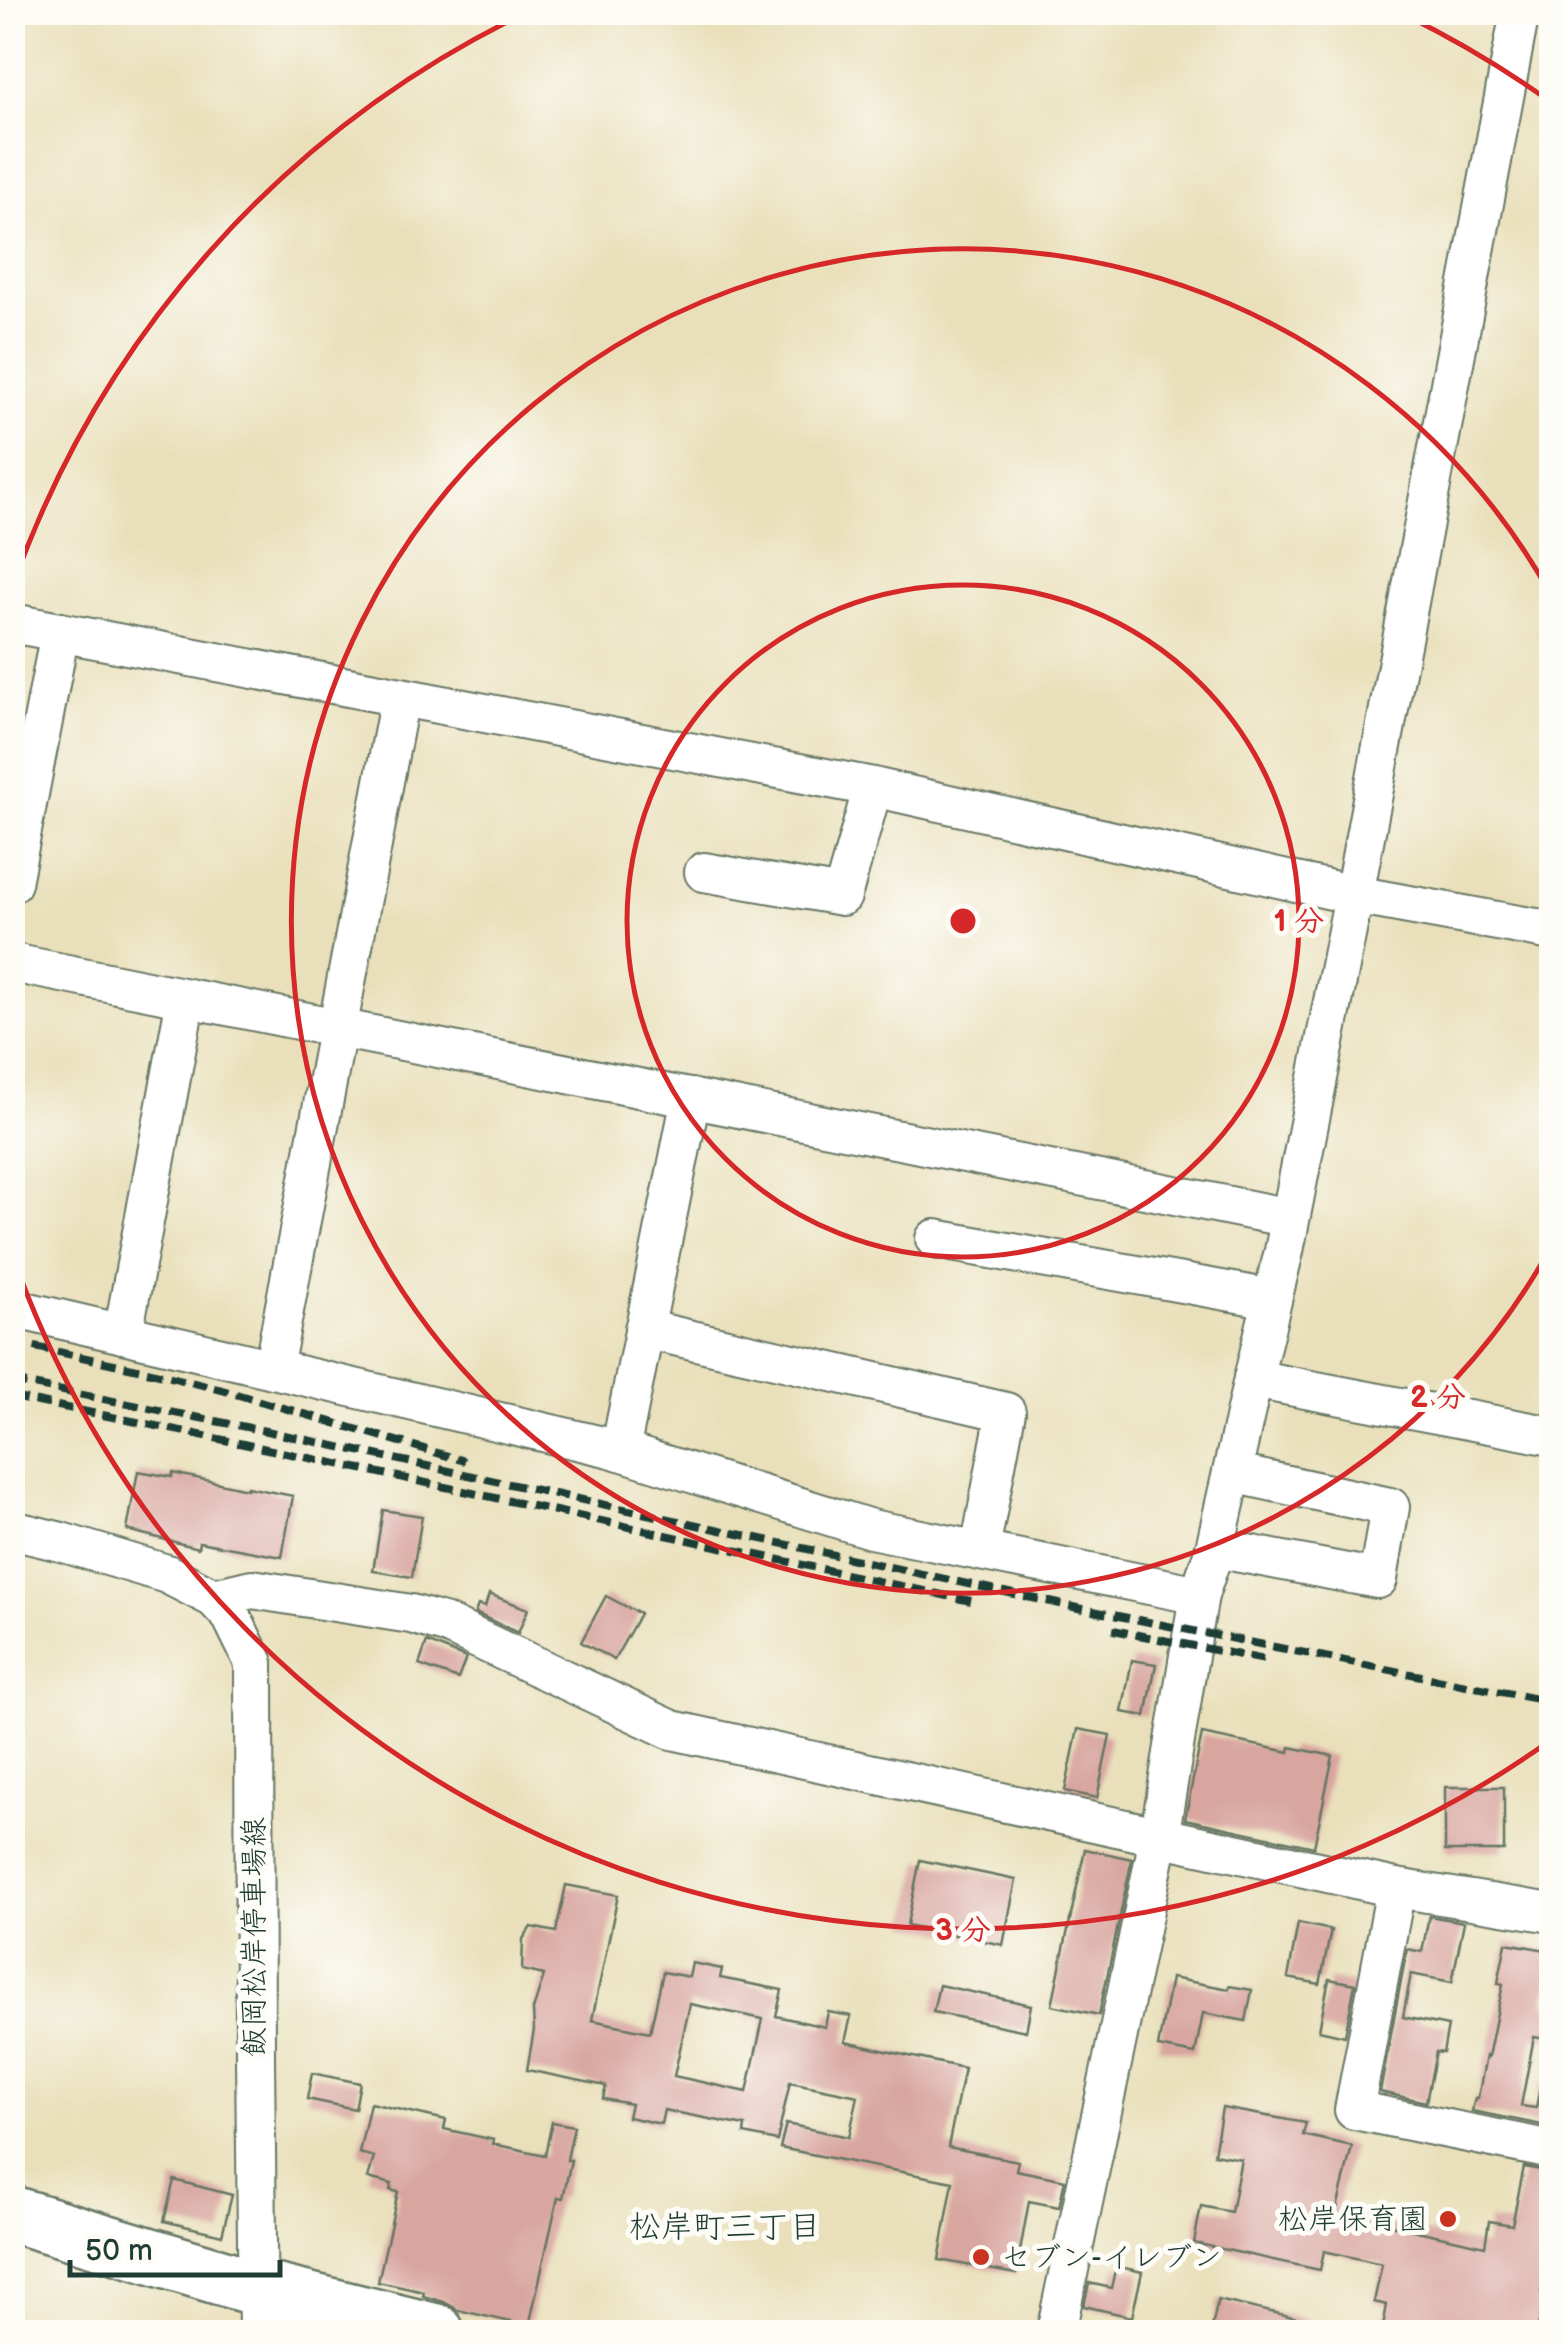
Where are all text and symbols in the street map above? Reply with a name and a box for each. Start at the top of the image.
centre of rings [945,903,981,939]
text: 1 分 [1274,904,1324,940]
text: 2 分 [1410,1380,1466,1416]
street label: 飯岡松岸停車場線 [237,1817,273,2057]
text: 3 分 [935,1913,991,1949]
place label: 松岸保育園 [1278,2202,1428,2238]
district label: 松岸町三丁目 [629,2208,821,2247]
marker: 松岸保育園 [1437,2208,1459,2230]
scale bar [70,2215,280,2277]
text: 50 m [85,2233,153,2269]
place label: セブン-イレブン [1001,2240,1222,2276]
marker: セブン-イレブン [970,2246,992,2268]

